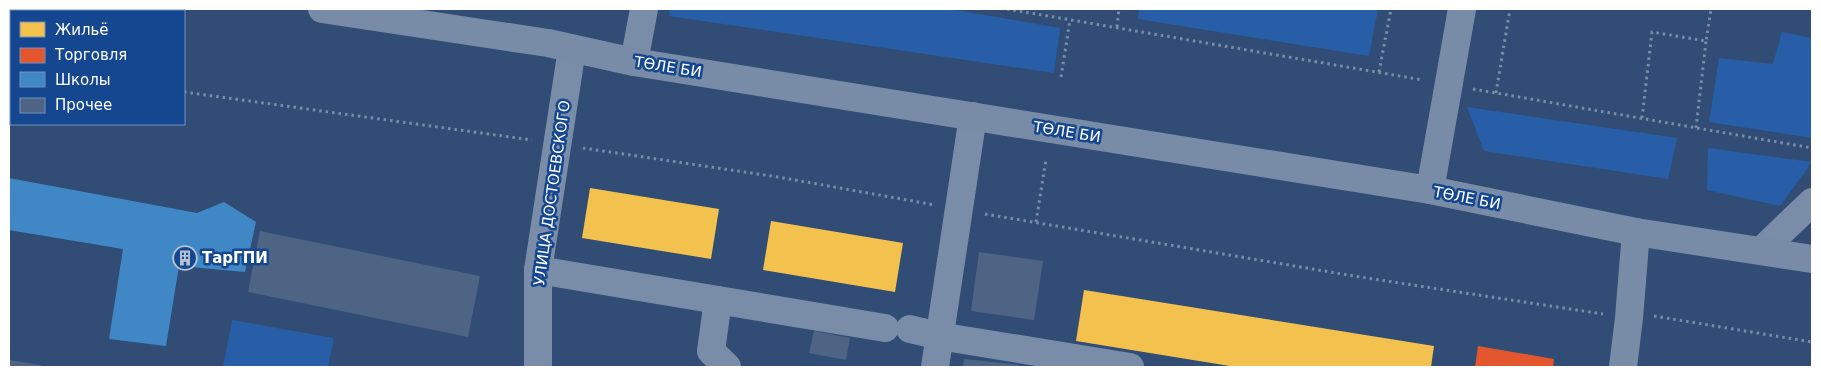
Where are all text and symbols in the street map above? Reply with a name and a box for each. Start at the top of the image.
legend [10,10,185,125]
text: Жильё [55,21,109,39]
text: Торговля [54,46,127,64]
street label: ТӨЛЕ БИ [632,53,703,81]
text: Школы [55,71,111,89]
text: Прочее [55,96,112,114]
street label: УЛИЦА ДОСТОЕВСКОГО [530,99,574,287]
street label: ТӨЛЕ БИ [1031,118,1102,146]
street label: ТӨЛЕ БИ [1431,182,1502,213]
building icon: ТарГПИ [172,245,198,271]
place label: ТарГПИ [202,249,268,267]

